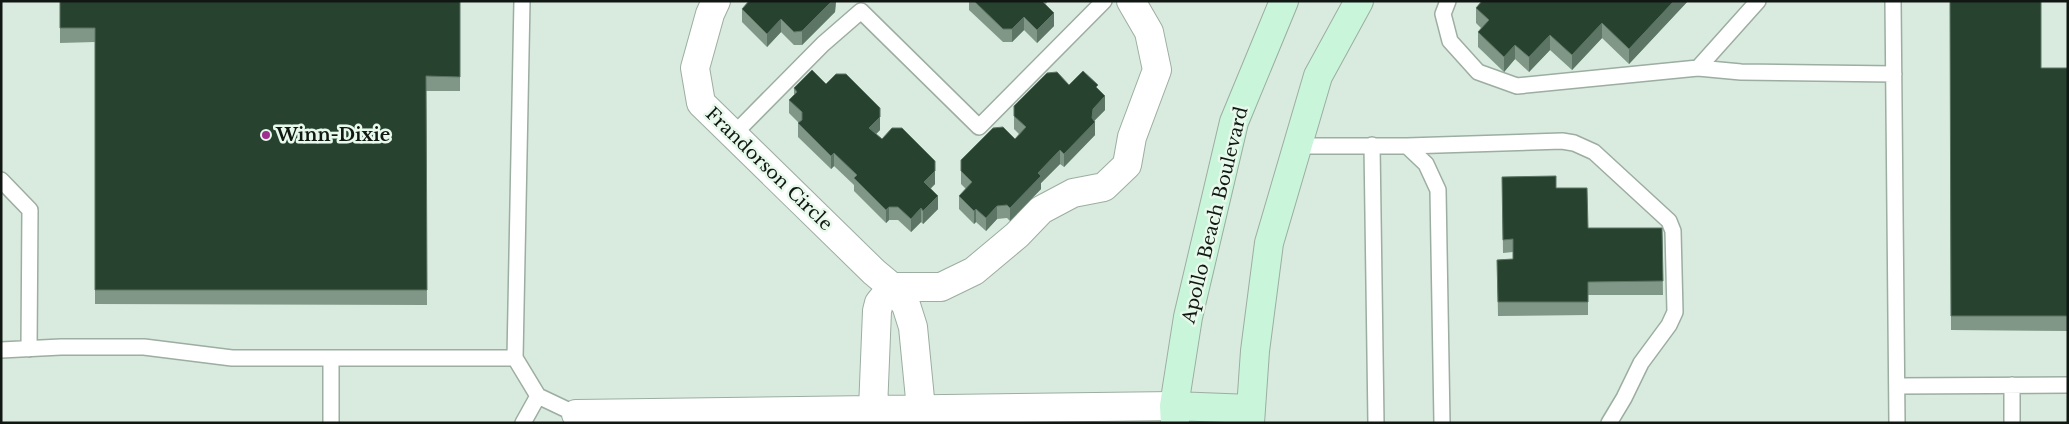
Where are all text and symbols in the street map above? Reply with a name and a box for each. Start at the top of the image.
street label: Frandorson Circle [701,103,837,235]
street label: Apollo Beach Boulevard [1177,104,1253,327]
place label: Winn-Dixie [275,124,390,146]
marker: Winn-Dixie [260,129,272,141]

